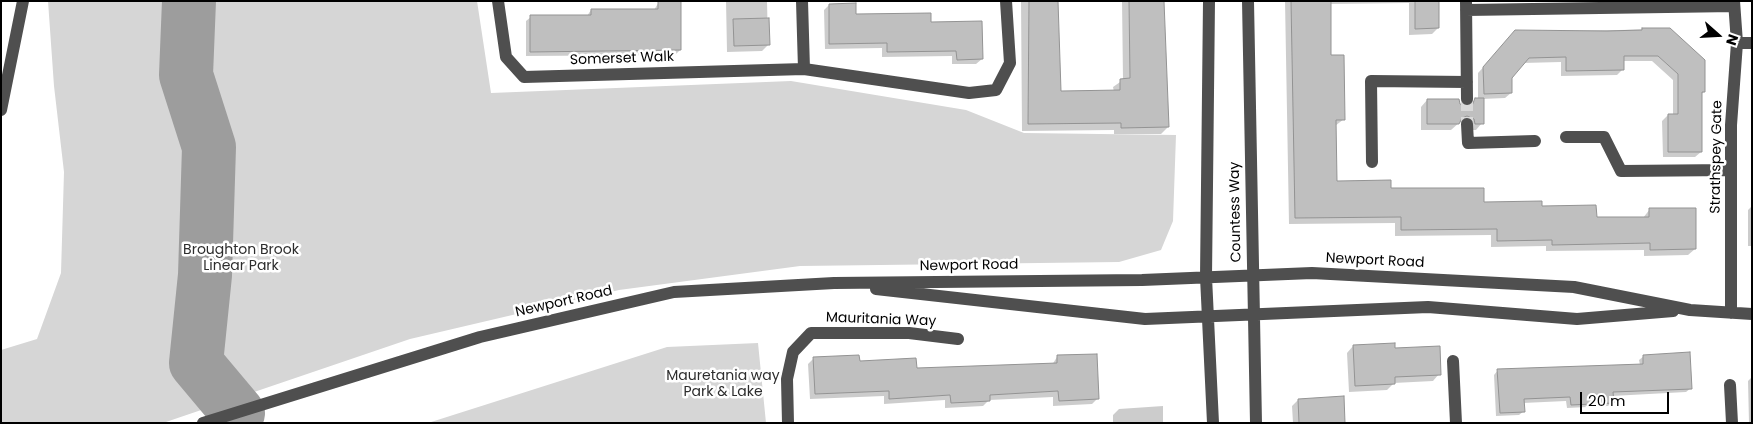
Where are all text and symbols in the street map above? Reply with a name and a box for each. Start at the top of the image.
north arrow [1693,10,1743,60]
text: N [1721,32,1743,48]
street label: Somerset Walk [570,49,674,69]
street label: Strathspey Gate [1708,100,1726,214]
street label: Countess Way [1227,161,1245,263]
park label: Broughton Brook Linear Park [183,242,299,274]
street label: Newport Road [1325,250,1425,272]
street label: Newport Road [919,257,1019,275]
street label: Newport Road [514,283,614,321]
street label: Mauritania Way [826,310,936,330]
park label: Mauretania way Park & Lake [666,368,780,401]
scale bar [1583,382,1672,414]
text: 20 m [1588,390,1626,411]

